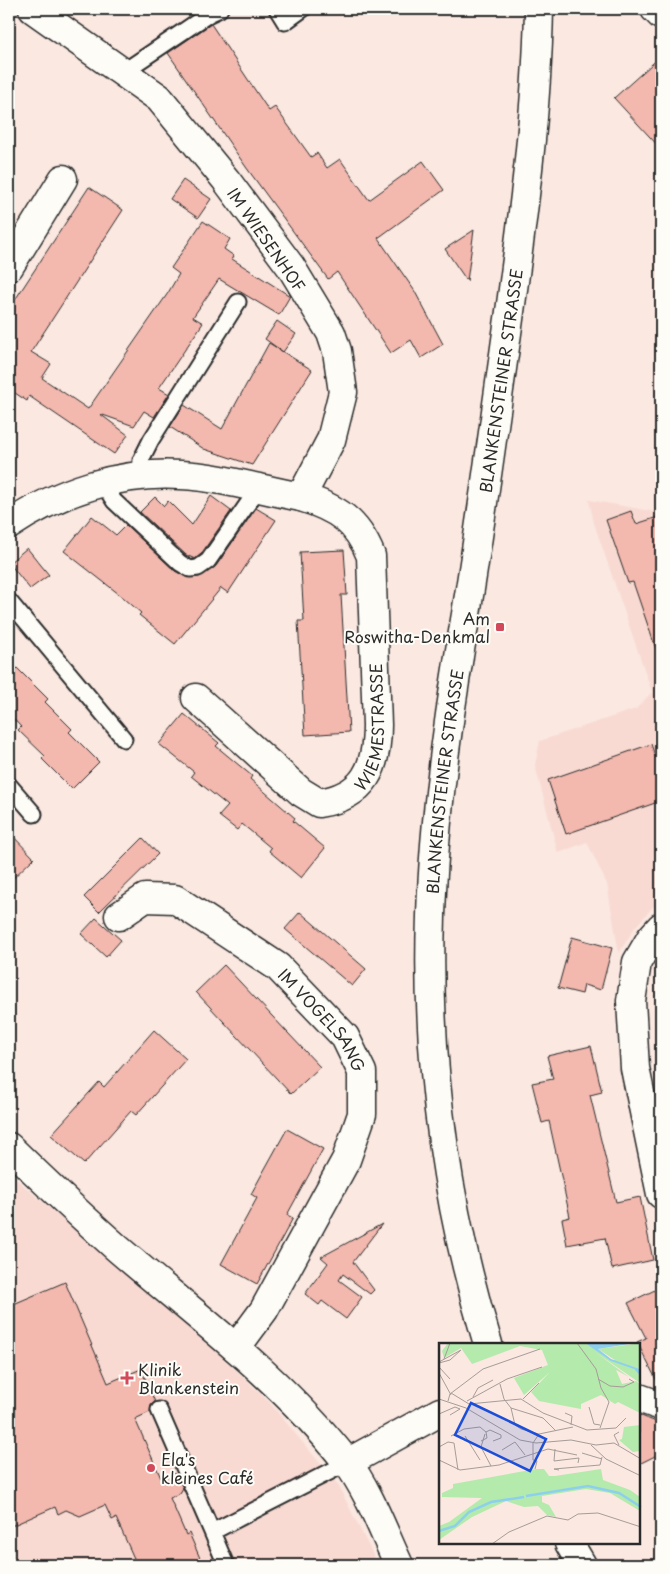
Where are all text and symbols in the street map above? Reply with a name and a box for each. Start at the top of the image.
street label: IM WIESENHOF [222,182,312,296]
street label: BLANKENSTEINER STRASSE [473,267,528,494]
place label: Am Roswitha-Denkmal [344,606,490,648]
marker: Am Roswitha-Denkmal [494,621,506,633]
street label: WIEMESTRASSE [348,663,389,795]
street label: BLANKENSTEINER STRASSE [420,667,469,894]
street label: IM VOGELSANG [273,963,372,1076]
inset map [439,1343,640,1544]
place label: Klinik Blankenstein [138,1357,239,1399]
marker: Klinik Blankenstein [120,1371,134,1385]
place label: Ela's kleines Café [161,1447,253,1489]
marker: Ela's kleines Café [145,1462,157,1474]

